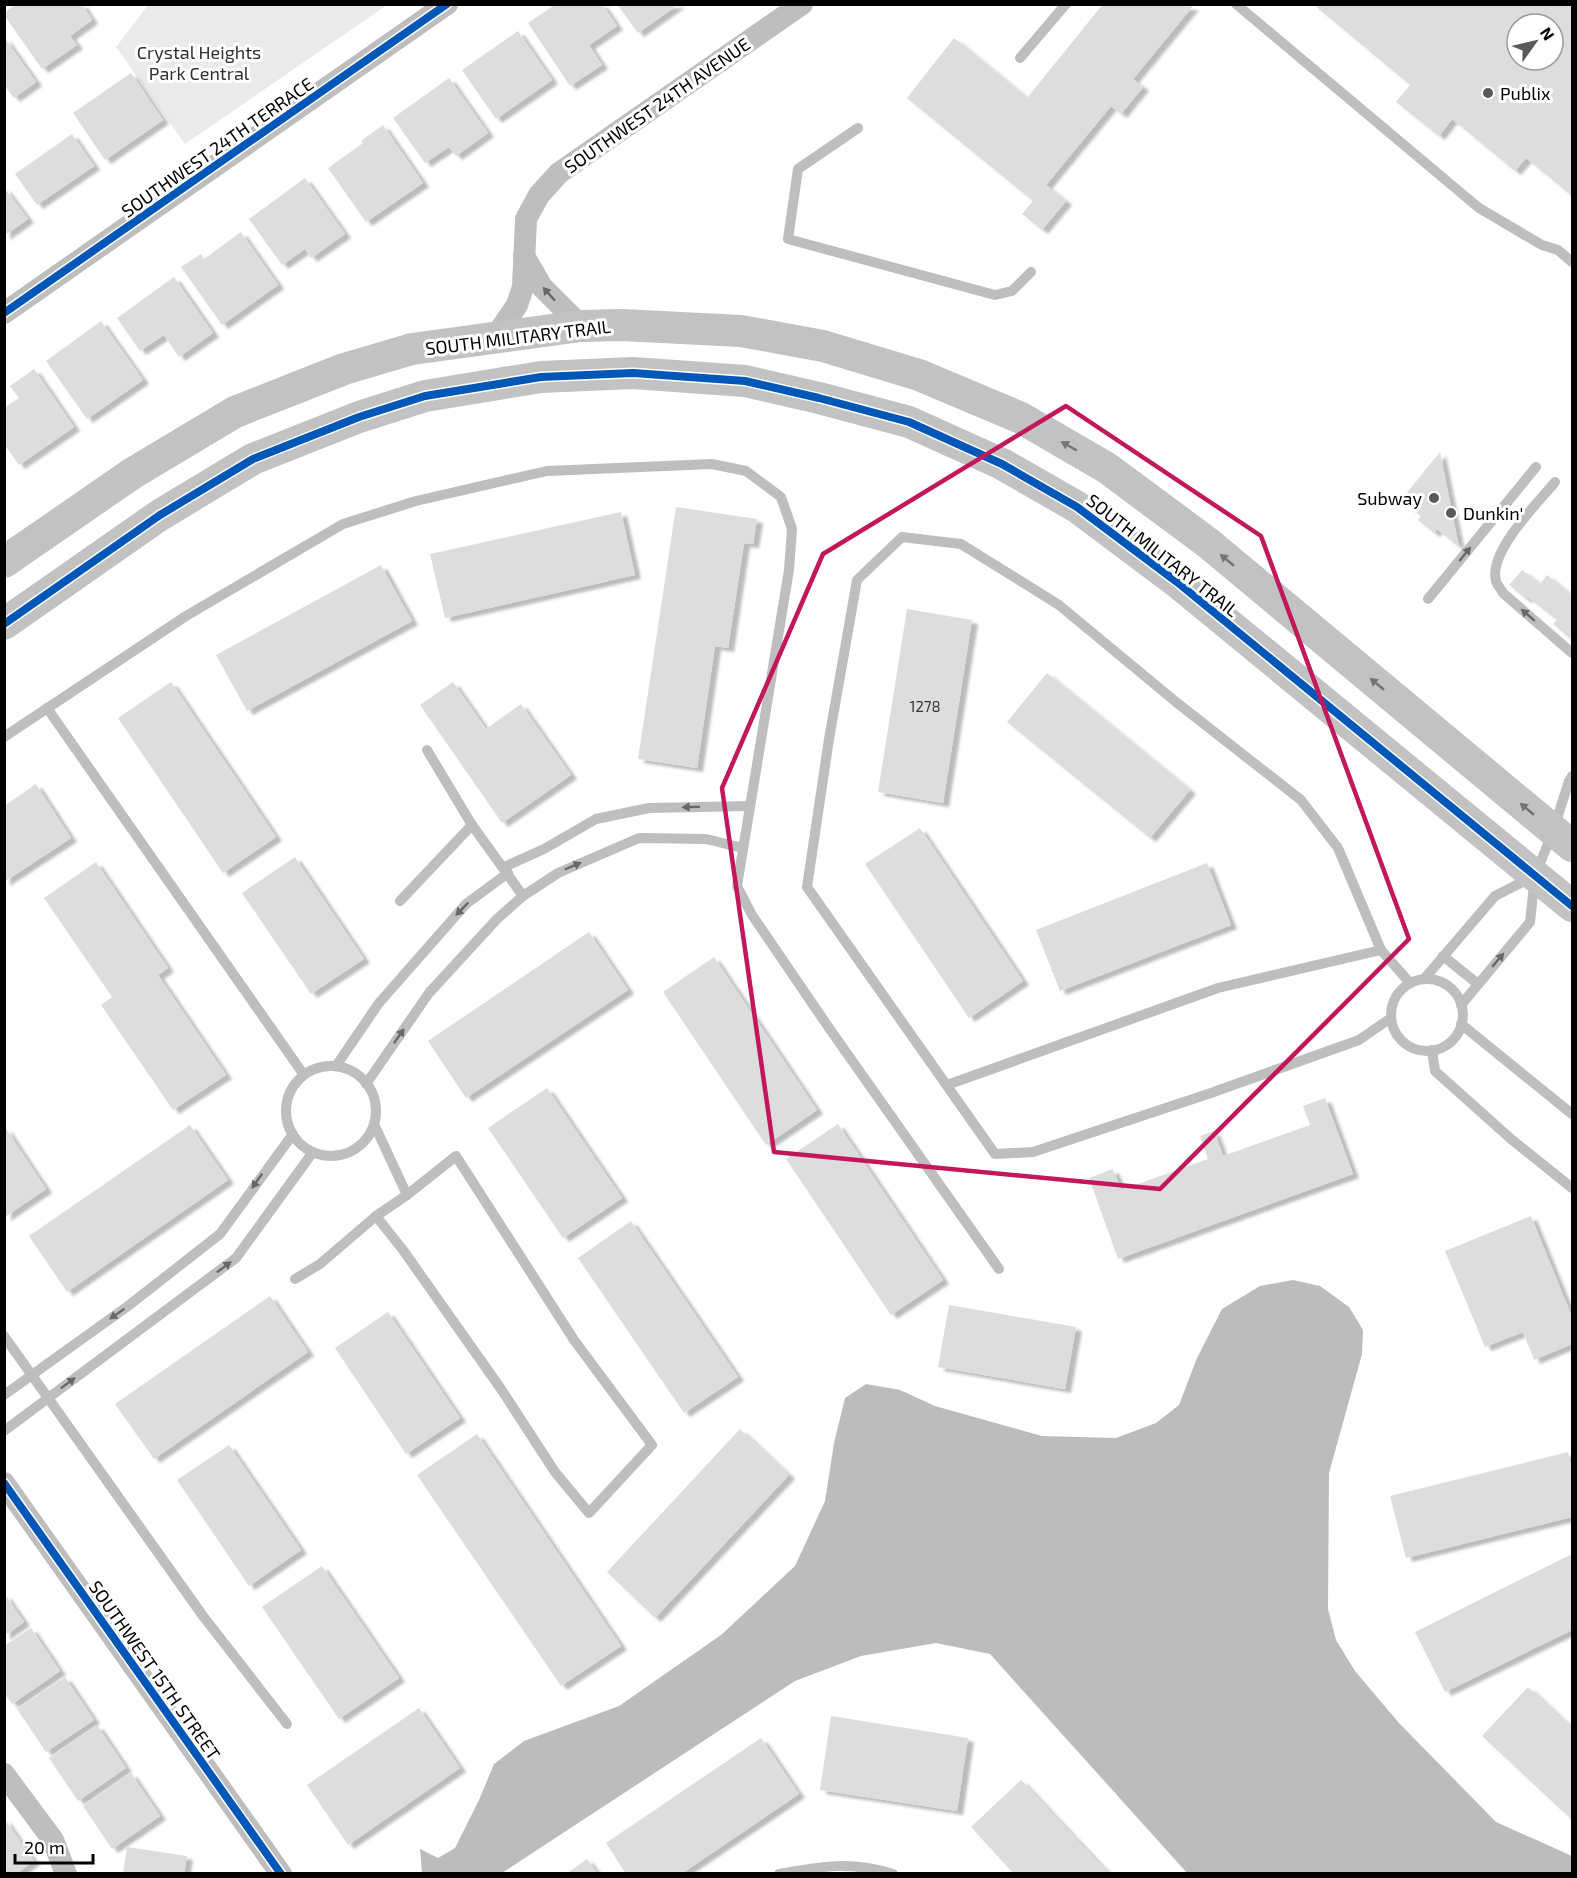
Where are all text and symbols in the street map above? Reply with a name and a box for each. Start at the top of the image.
north arrow [1505,12,1565,72]
text: N [1537,23,1559,43]
street label: SOUTHWEST 24TH AVENUE [560,33,754,177]
park label: Crystal Heights Park Central [137,41,261,84]
street label: SOUTHWEST 24TH TERRACE [117,72,317,222]
place label: Publix [1500,82,1551,104]
marker: Publix [1481,86,1495,100]
one-way arrow [542,286,556,301]
street label: SOUTH MILITARY TRAIL [424,315,612,359]
one-way arrow [1060,441,1077,451]
place label: Subway [1357,487,1422,509]
street label: SOUTH MILITARY TRAIL [1083,489,1243,621]
marker: Subway [1427,491,1441,505]
place label: Dunkin' [1463,502,1523,524]
marker: Dunkin' [1444,506,1458,520]
one-way arrow [1458,546,1471,561]
one-way arrow [1219,553,1235,566]
one-way arrow [1520,608,1536,621]
one-way arrow [1369,678,1385,691]
house number: 1278 [909,697,941,715]
one-way arrow [682,802,701,812]
one-way arrow [1520,803,1535,816]
one-way arrow [565,861,583,871]
one-way arrow [456,902,470,916]
one-way arrow [1491,953,1504,968]
one-way arrow [393,1029,405,1045]
one-way arrow [252,1174,264,1189]
one-way arrow [217,1261,232,1273]
one-way arrow [109,1308,125,1319]
one-way arrow [60,1377,76,1390]
street label: SOUTHWEST 15TH STREET [85,1576,226,1764]
scale bar [15,1827,93,1865]
text: 20 m [24,1836,65,1858]

